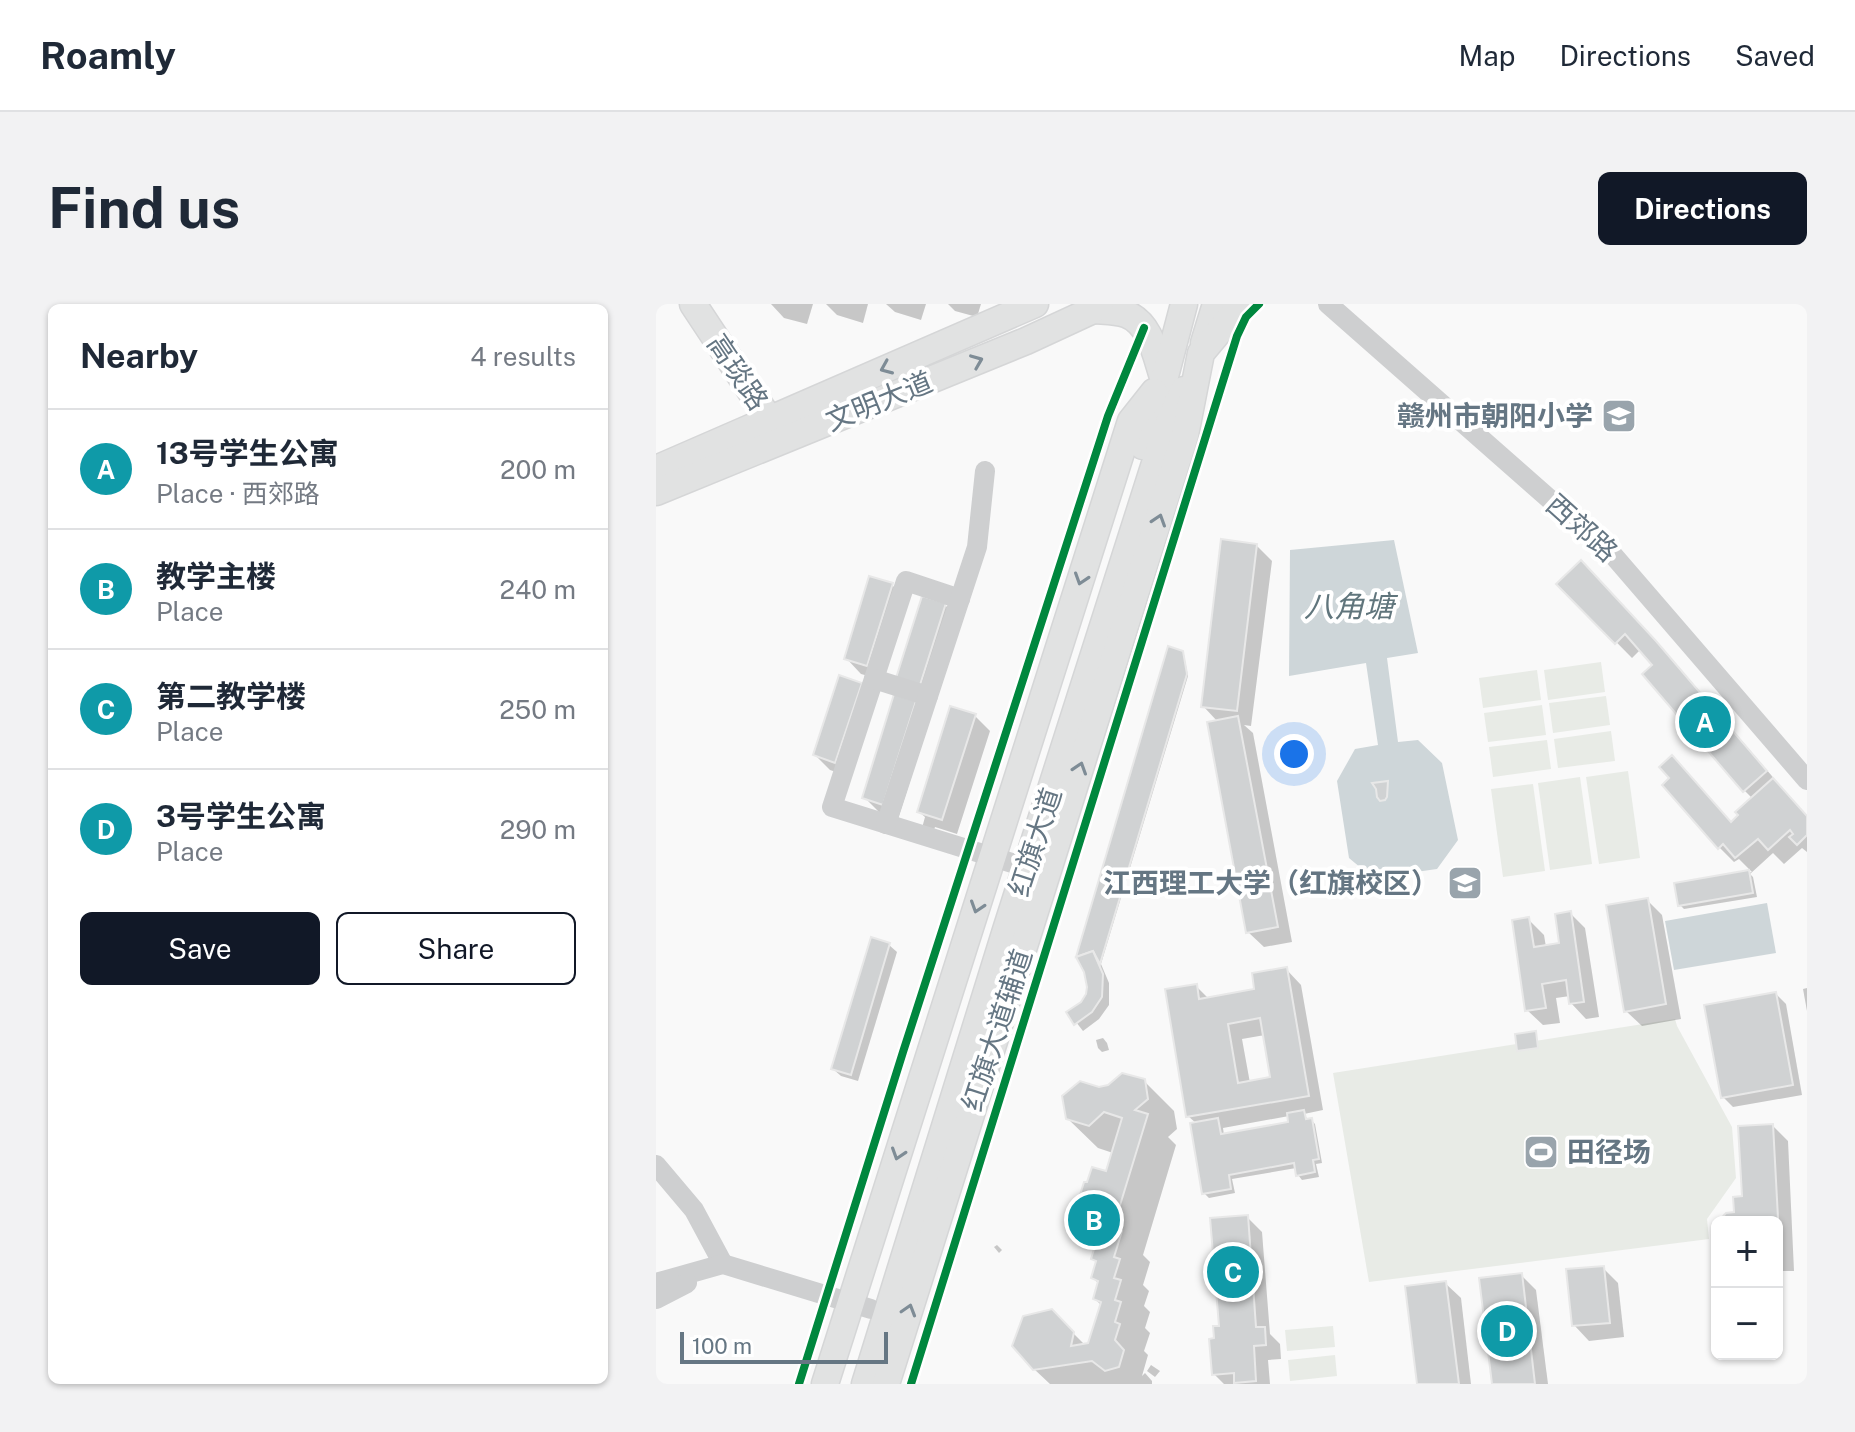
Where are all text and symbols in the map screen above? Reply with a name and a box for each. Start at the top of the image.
text: Roamly [40,33,176,78]
text: Map [1459,39,1515,72]
text: Directions [1559,39,1691,72]
text: Saved [1735,39,1815,72]
button: Directions [1598,172,1807,245]
text: Find us [48,175,240,241]
street label: 高琰路 [701,328,776,416]
text: Nearby [80,336,198,376]
text: 4 results [470,341,576,372]
one-way arrow [969,354,983,371]
one-way arrow [880,359,894,375]
street label: 文明大道 [821,364,937,437]
school or university icon: 赣州市朝阳小学 [1600,397,1638,435]
place label: 赣州市朝阳小学 [1397,399,1593,432]
text: 13号学生公寓 [156,435,339,471]
text: A [97,454,115,485]
text: 200 m [500,454,576,485]
text: Place · 西郊路 [156,478,320,509]
street label: 西郊路 [1540,487,1625,568]
one-way arrow [1149,514,1165,528]
text: 教学主楼 [156,558,276,594]
one-way arrow [1074,571,1090,585]
text: B [97,574,115,605]
text: 240 m [499,574,576,605]
water label: 八角塘 [1304,588,1399,624]
text: Place [156,596,223,627]
text: 第二教学楼 [156,678,306,714]
pin: A [1679,692,1731,752]
text: C [97,694,115,725]
text: 250 m [499,694,576,725]
text: Place [156,716,223,747]
your location [1274,734,1314,774]
one-way arrow [1071,762,1087,776]
street label: 红旗大道 [1002,783,1068,900]
text: 3号学生公寓 [156,798,326,834]
text: D [97,814,115,845]
text: 290 m [500,814,576,845]
text: Place [156,836,223,867]
school or university icon: 江西理工大学（红旗校区） [1446,864,1484,902]
place label: 江西理工大学（红旗校区） [1103,866,1439,899]
one-way arrow [970,899,986,913]
button: Save [80,912,320,985]
button: Share [336,912,576,985]
street label: 红旗大道辅道 [955,945,1038,1115]
sports icon: 田径场 [1522,1133,1560,1171]
place label: 田径场 [1567,1135,1651,1168]
one-way arrow [891,1147,907,1161]
pin: B [1068,1190,1120,1250]
map controls [1711,1216,1783,1360]
button: + [1711,1216,1783,1288]
pin: C [1207,1242,1259,1302]
button: − [1711,1288,1783,1360]
pin: D [1481,1301,1533,1361]
one-way arrow [900,1303,916,1317]
scale bar [680,1328,888,1364]
text: 100 m [692,1333,752,1359]

